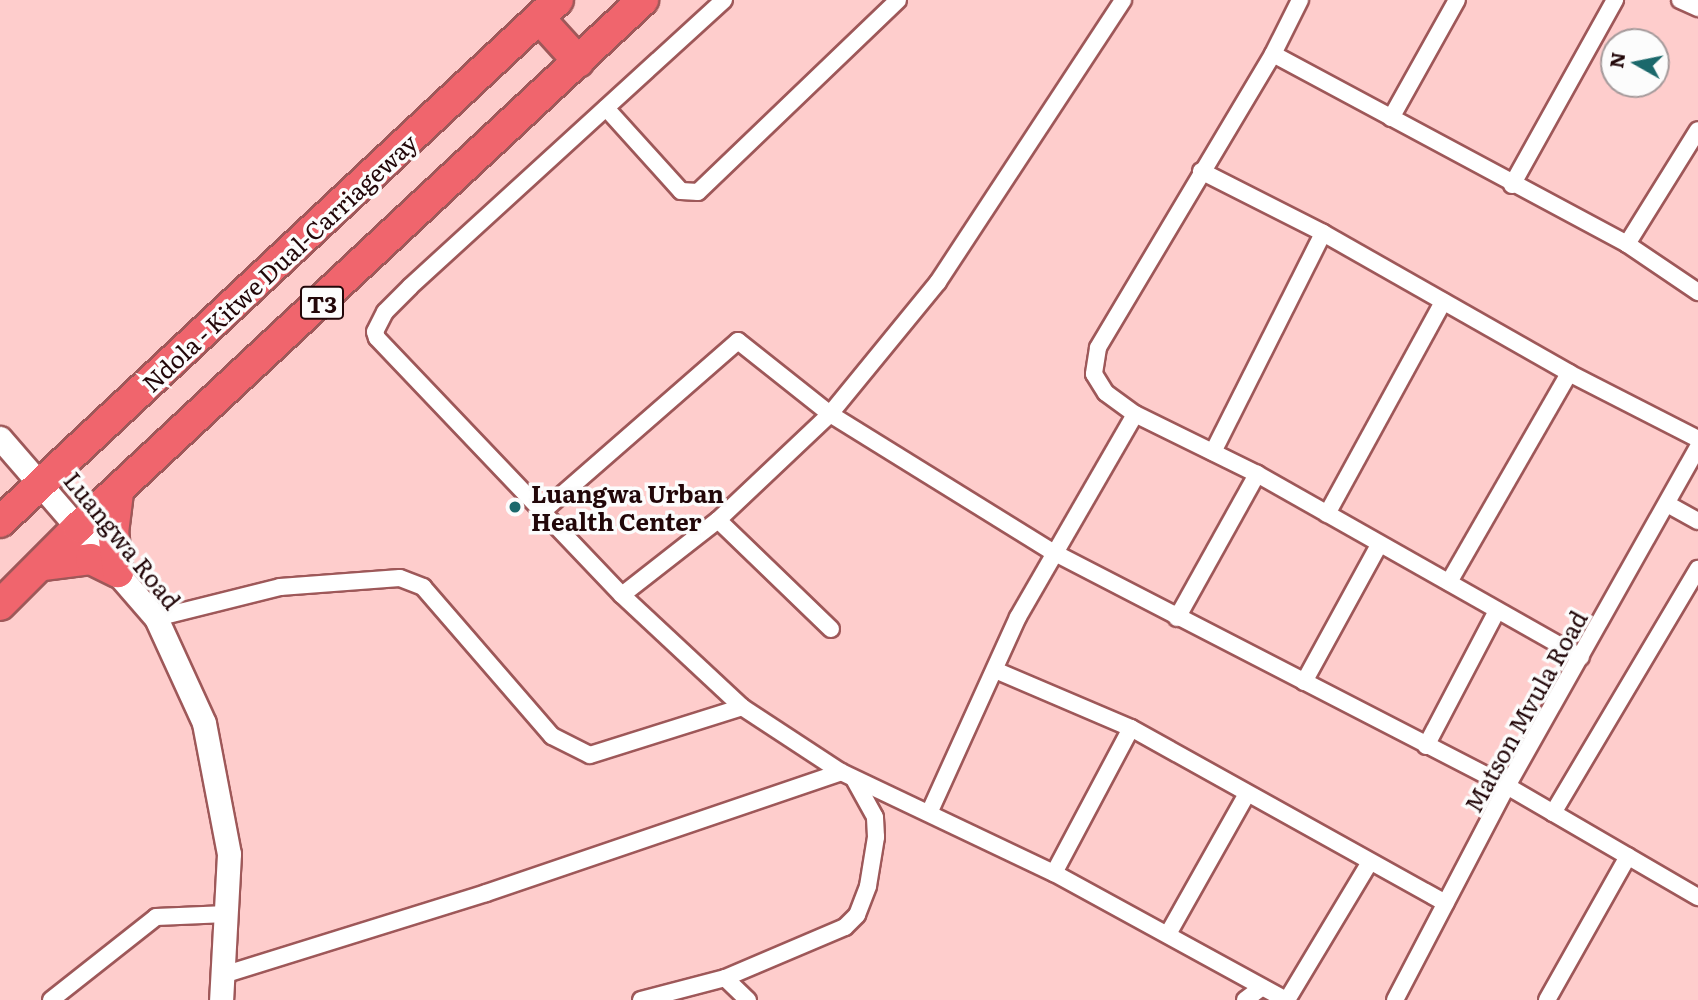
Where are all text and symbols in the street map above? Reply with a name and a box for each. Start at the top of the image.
north arrow [1600,28,1670,98]
text: N [1601,50,1631,70]
street label: Ndola - Kitwe Dual-Carriageway [136,127,422,397]
road number: T3 [299,284,345,322]
street label: Luangwa Road [59,466,187,614]
place label: Luangwa Urban Health Center [531,479,724,535]
marker: Luangwa Urban Health Center [505,497,525,517]
street label: Matson Mvula Road [1458,605,1592,817]

